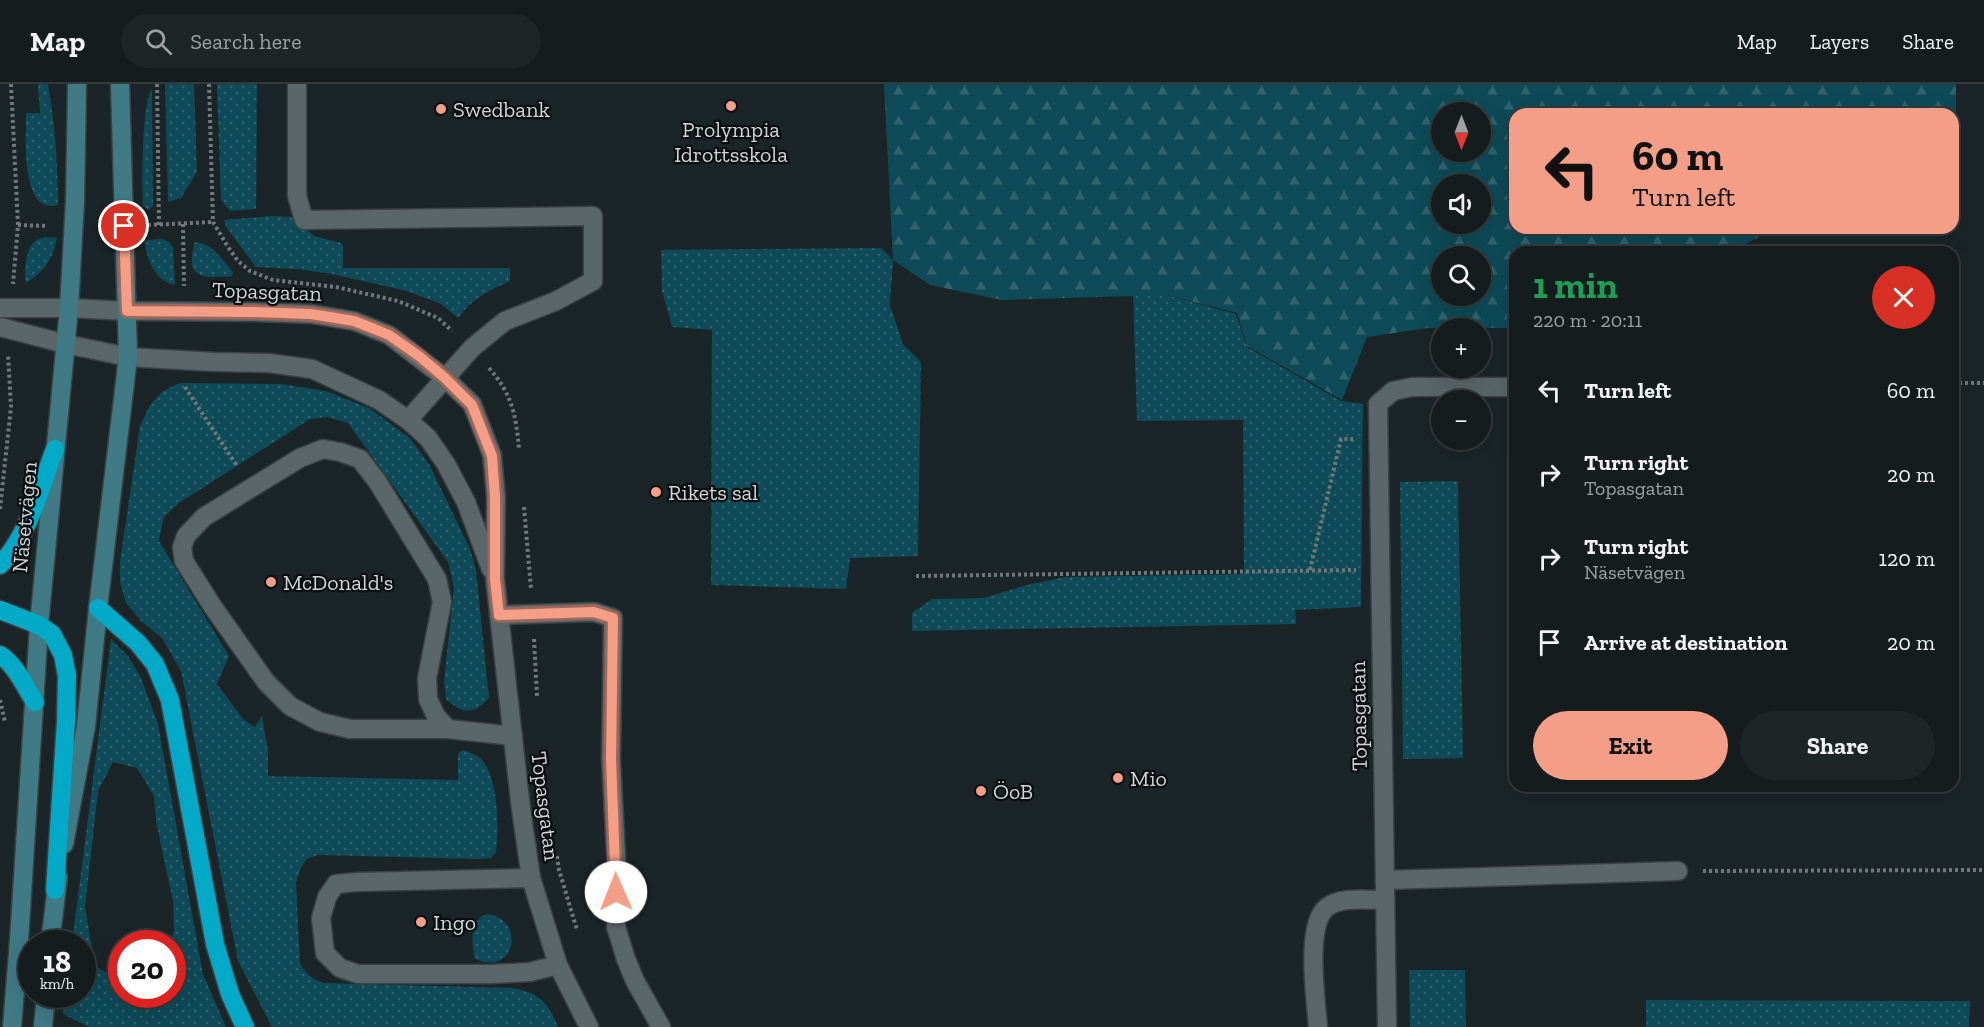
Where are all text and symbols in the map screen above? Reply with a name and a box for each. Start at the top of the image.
search box [121,14,541,68]
text: Map [30,25,85,58]
icon: search [142,25,175,58]
text: Search here [190,28,302,55]
text: Map [1737,29,1777,54]
text: Layers [1810,29,1869,54]
text: Share [1902,29,1954,54]
place label: Swedbank [453,96,551,123]
marker: Prolympia Idrottsskola [724,99,738,113]
marker: Swedbank [434,102,448,116]
north arrow [1431,102,1491,162]
map controls [1431,102,1491,450]
place label: Prolympia Idrottsskola [674,116,788,168]
text: 60 m [1632,130,1723,181]
icon: left [1533,132,1611,210]
button: sound [1431,174,1491,234]
text: Turn left [1632,181,1735,213]
pin [98,200,149,251]
icon: arrive [107,209,140,242]
button: search [1431,246,1491,306]
text: 1 min [1533,264,1618,307]
button: close [1872,266,1935,329]
street label: Topasgatan [212,276,323,307]
text: 220 m · 20:11 [1533,308,1642,332]
button: + [1431,318,1491,378]
icon: left [1533,374,1566,407]
text: Turn left [1584,377,1671,404]
text: 60 m [1887,377,1935,404]
button: − [1431,390,1491,450]
text: Turn right [1584,449,1688,476]
icon: right [1533,458,1566,491]
street label: Näsetvägen [6,460,43,574]
text: 20 m [1887,461,1935,488]
text: Topasgatan [1584,476,1684,500]
place label: Rikets sal [668,479,758,506]
marker: Rikets sal [649,485,663,499]
text: Turn right [1584,533,1688,560]
icon: right [1533,542,1566,575]
text: 120 m [1879,545,1935,572]
text: Näsetvägen [1584,560,1685,584]
place label: McDonald's [283,569,393,596]
marker: McDonald's [264,575,278,589]
icon: arrive [1533,626,1566,659]
text: Arrive at destination [1584,629,1787,656]
text: 20 m [1887,629,1935,656]
street label: Topasgatan [1344,660,1373,771]
button: Exit [1533,711,1728,780]
button: Share [1740,711,1935,780]
street label: Topasgatan [525,750,566,863]
place label: Mio [1130,765,1167,792]
marker: Mio [1111,771,1125,785]
place label: ÖoB [993,778,1033,805]
marker: ÖoB [974,784,988,798]
position arrow [584,860,648,924]
place label: Ingo [433,909,476,936]
marker: Ingo [414,915,428,929]
speed limit sign: 20 [108,930,186,1008]
text: 18 [43,944,71,980]
text: km/h [40,975,74,993]

